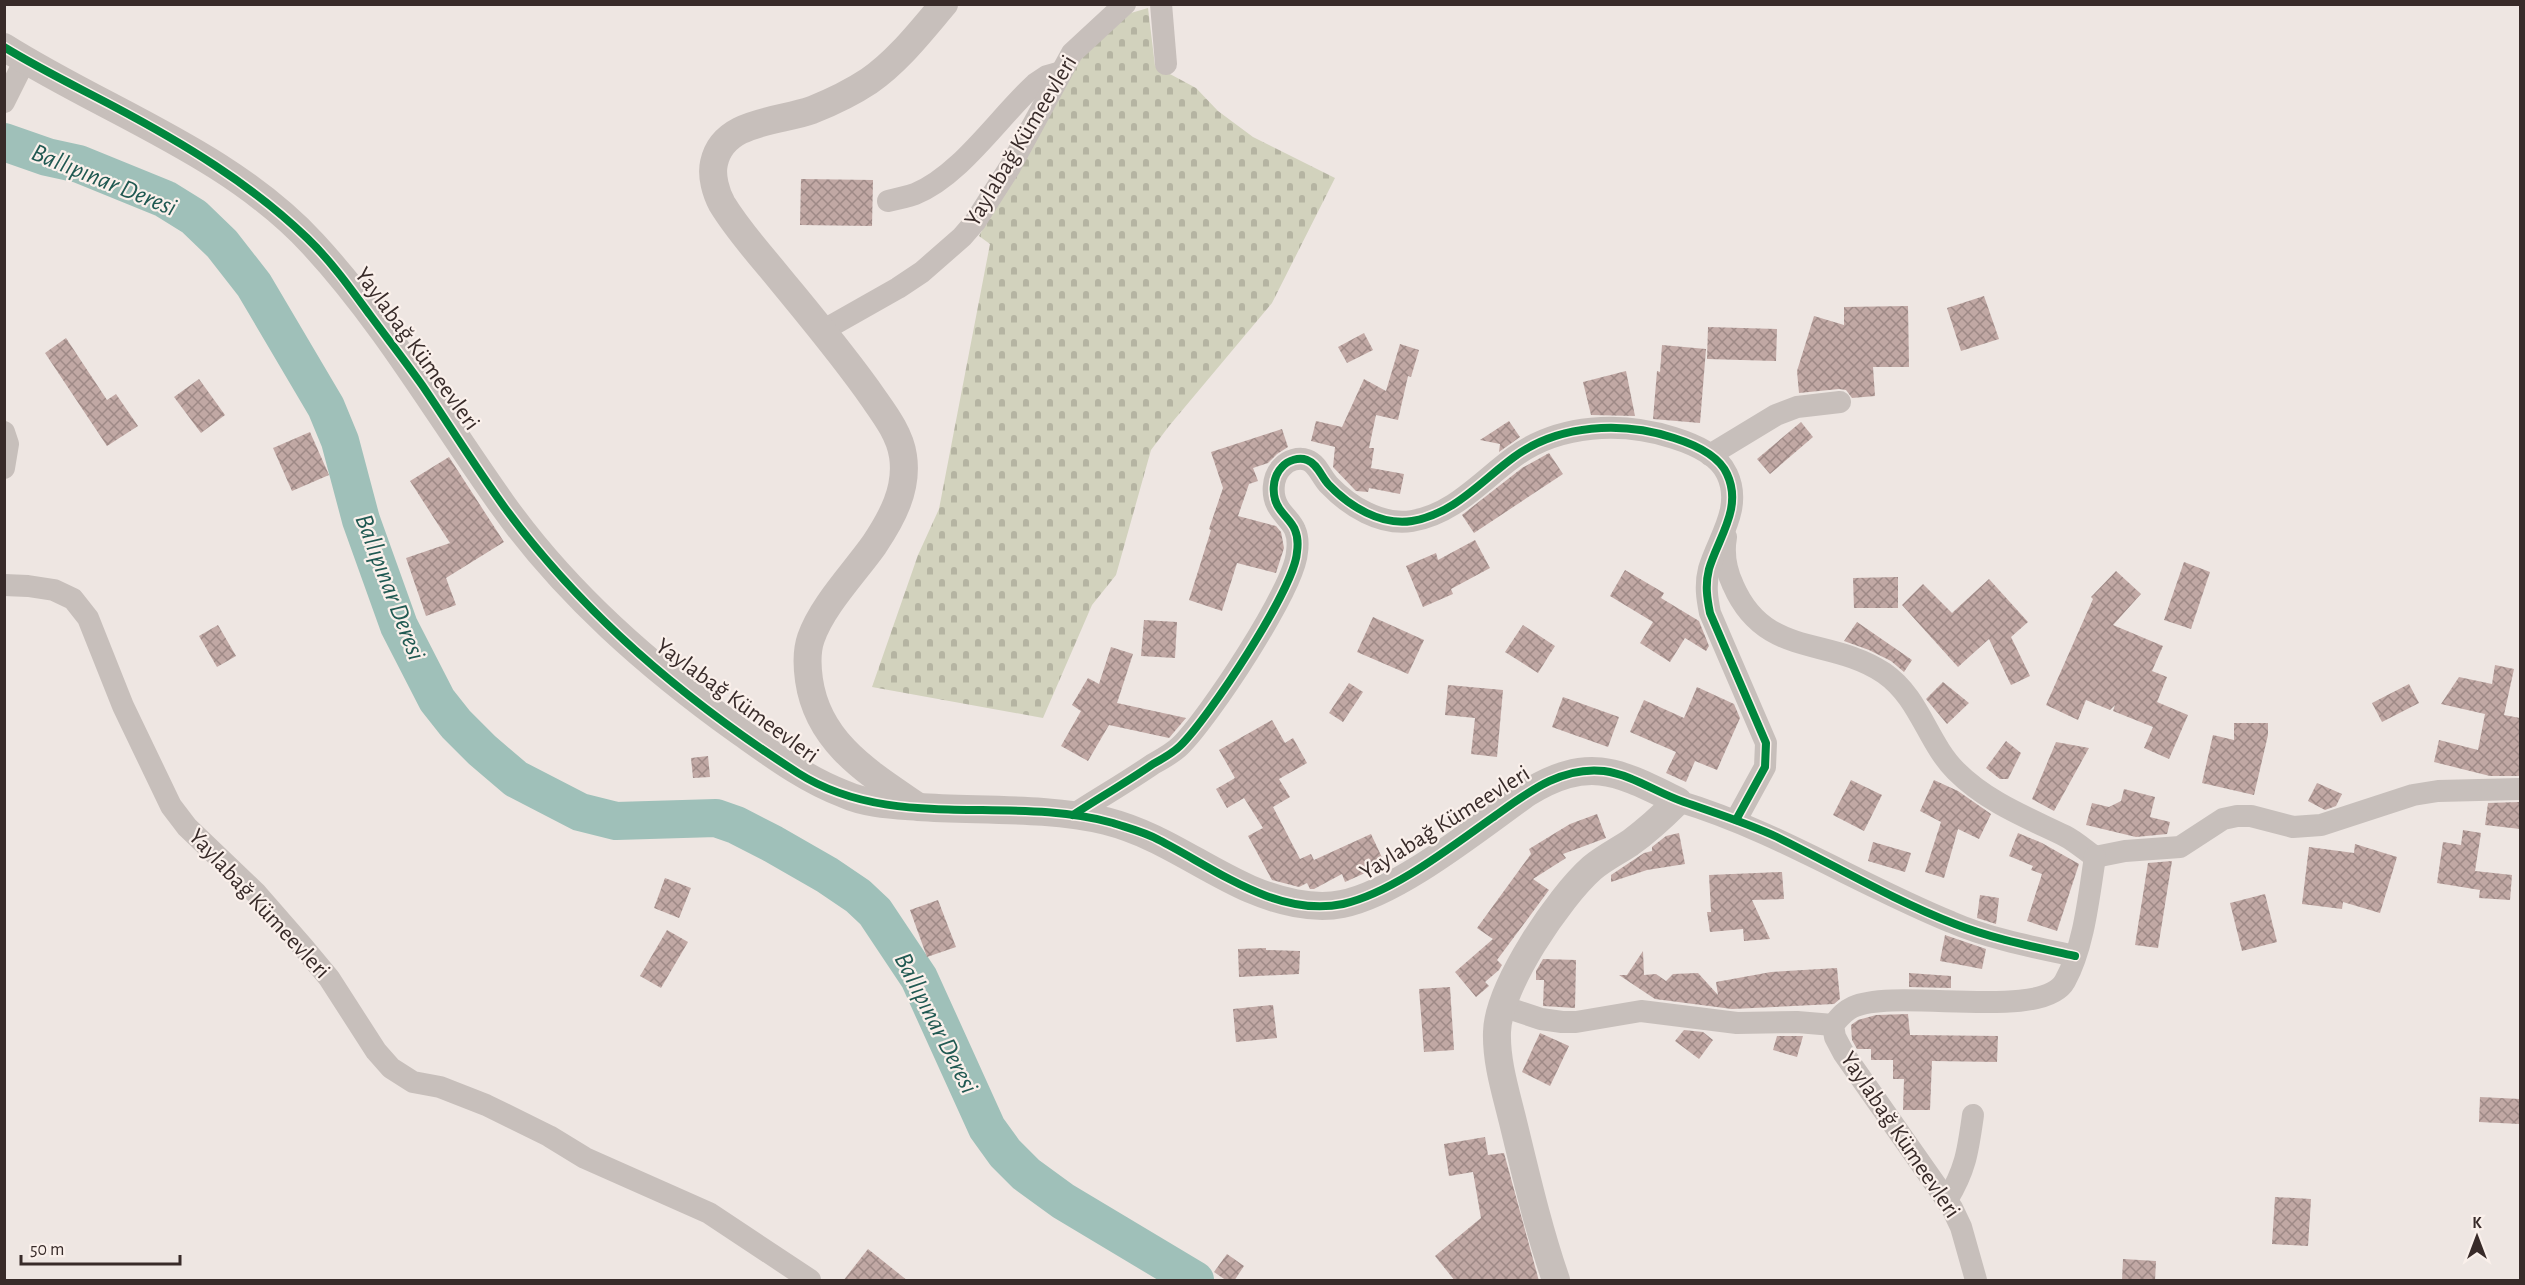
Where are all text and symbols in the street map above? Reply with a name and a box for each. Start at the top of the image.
street label: Yaylabağ Kümeevleri [960,51,1082,231]
water label: Ballıpınar Deresi [28,139,181,221]
street label: Yaylabağ Kümeevleri [350,263,484,435]
water label: Ballıpınar Deresi [350,510,430,664]
street label: Yaylabağ Kümeevleri [651,634,823,768]
street label: Yaylabağ Kümeevleri [1356,761,1534,885]
street label: Yaylabağ Kümeevleri [184,824,334,984]
water label: Ballıpınar Deresi [889,949,983,1098]
street label: Yaylabağ Kümeevleri [1836,1047,1964,1223]
north arrow [2447,1207,2507,1267]
text: K [2472,1215,2482,1231]
scale bar [21,1228,180,1266]
text: 50 m [30,1241,64,1259]

